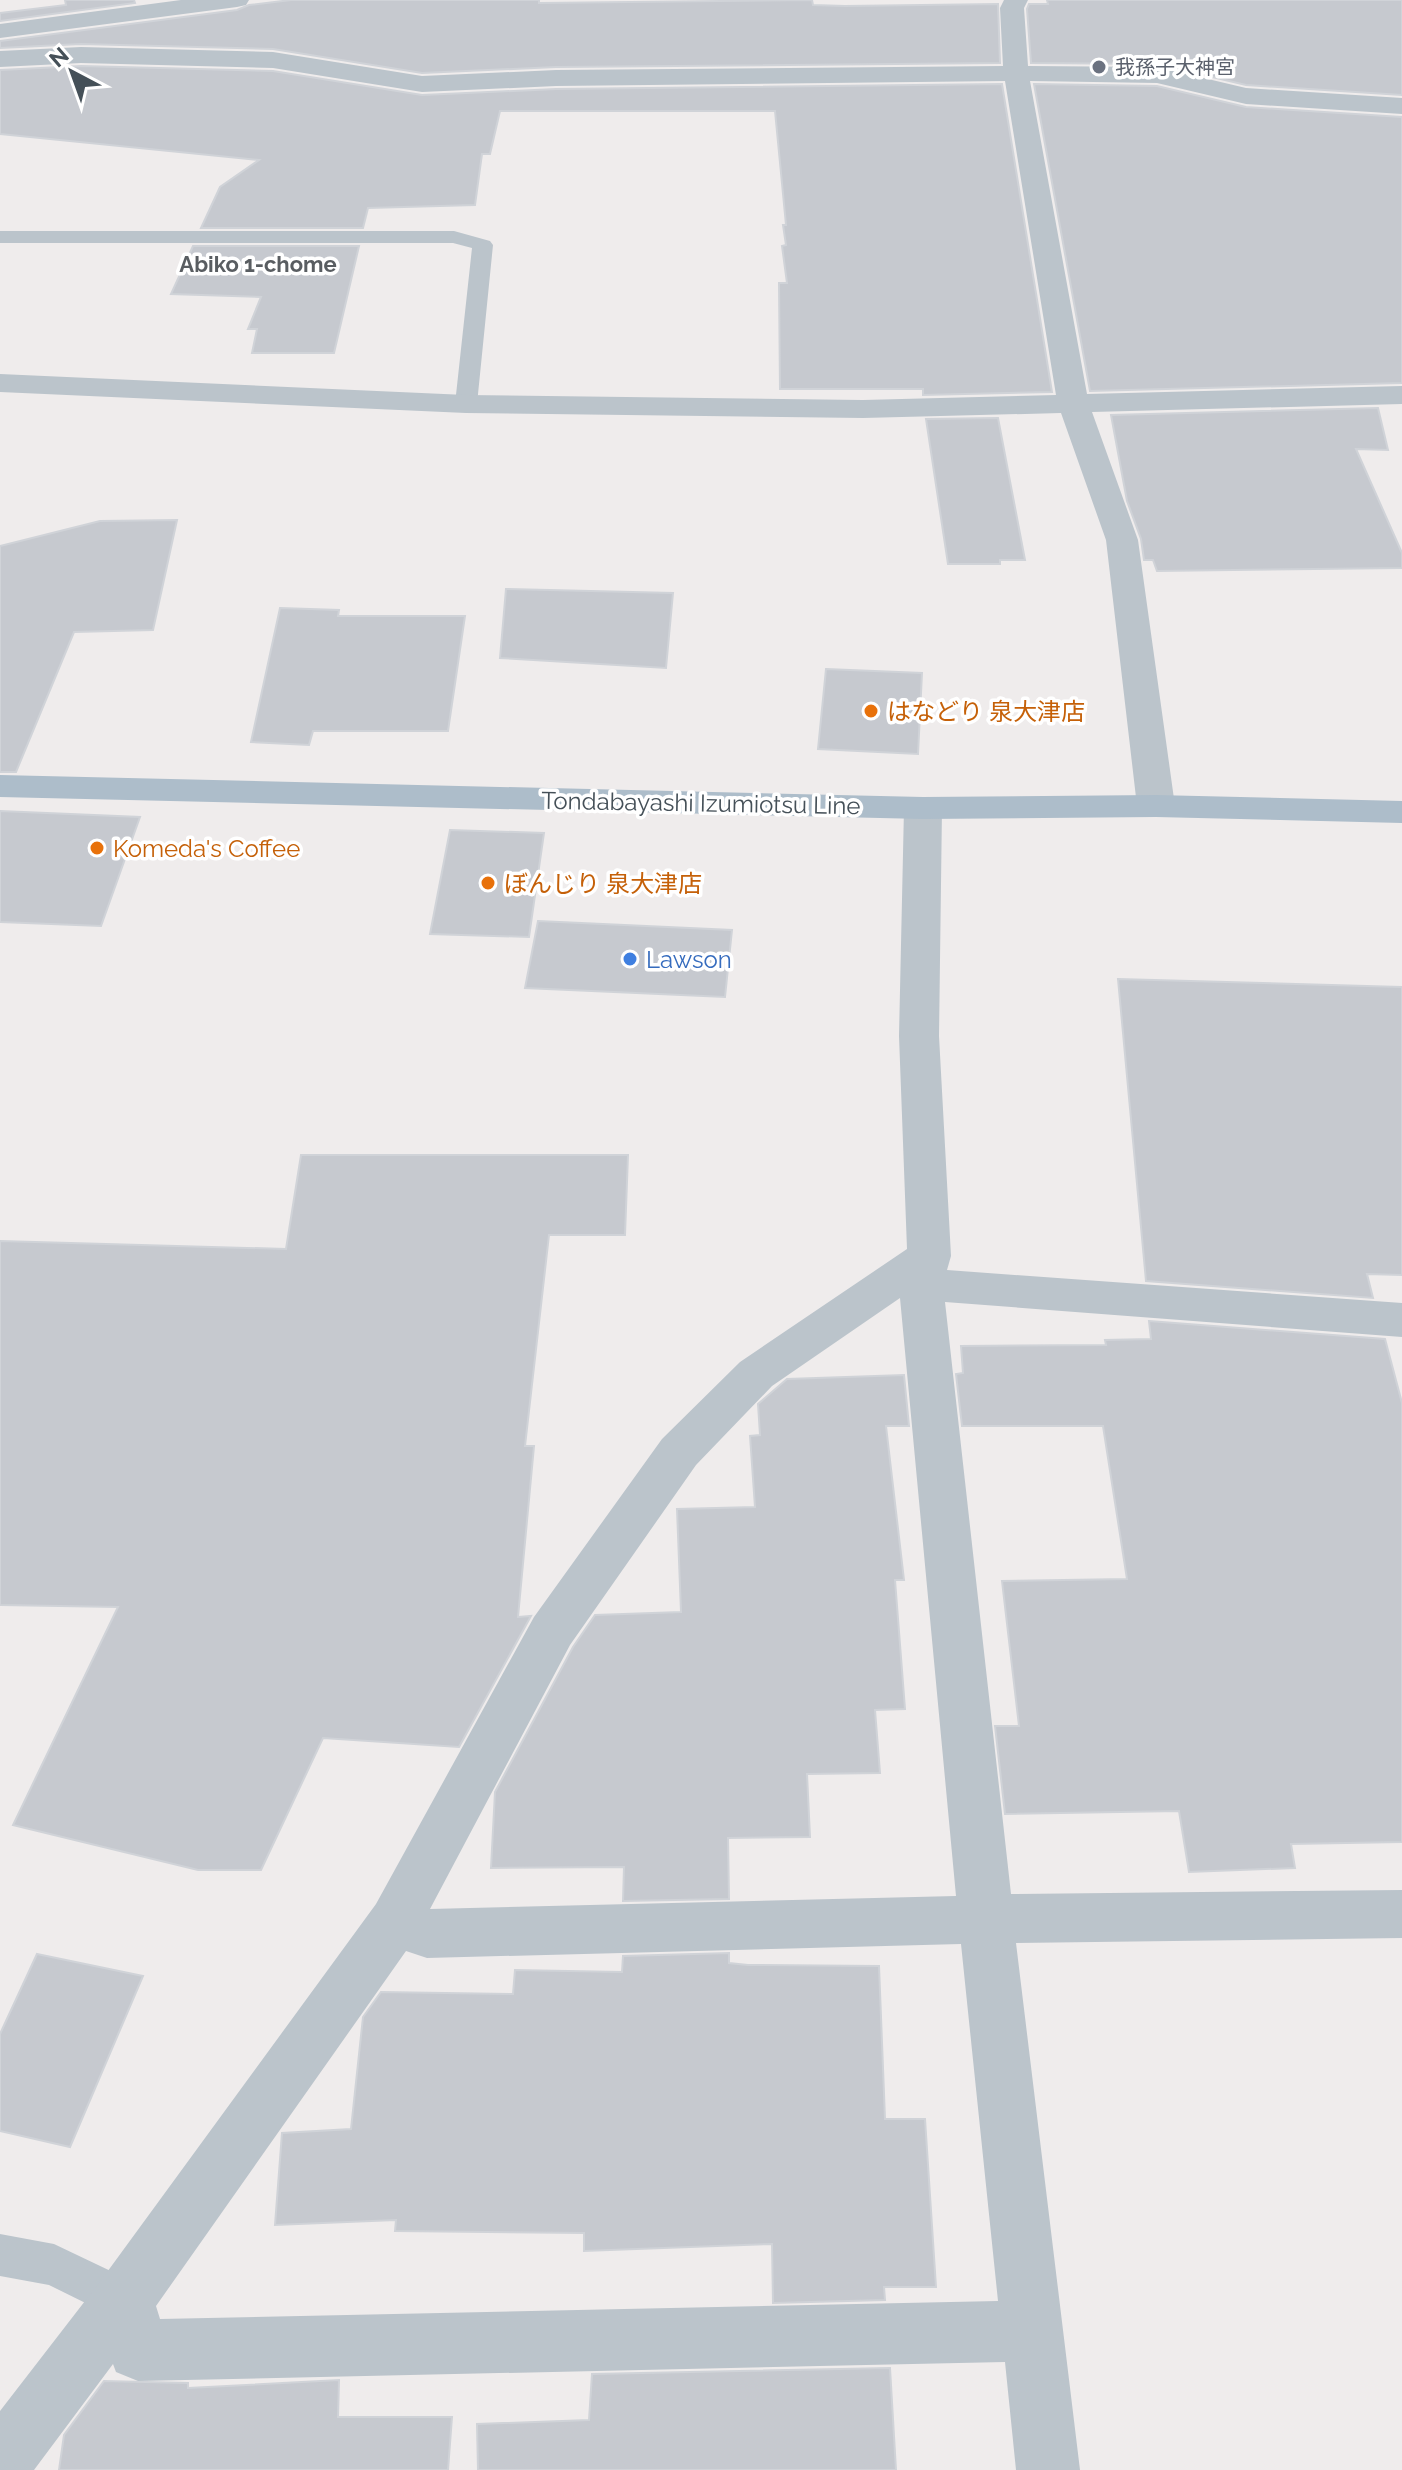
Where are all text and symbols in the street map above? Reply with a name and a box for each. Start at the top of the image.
north arrow [32,32,112,112]
text: N [44,42,74,72]
place label: 我孫子大神宮 [1115,55,1235,79]
marker: 我孫子大神宮 [1090,58,1108,76]
district label: Abiko 1-chome [179,251,337,277]
place label: はなどり 泉大津店 [887,697,1085,726]
marker: はなどり 泉大津店 [862,702,880,720]
street label: Tondabayashi Izumiotsu Line [541,786,861,820]
place label: Komeda's Coffee [113,834,300,863]
marker: Komeda's Coffee [88,839,106,857]
place label: ぼんじり 泉大津店 [504,869,702,898]
marker: ぼんじり 泉大津店 [479,874,497,892]
place label: Lawson [646,945,732,974]
marker: Lawson [621,950,639,968]

